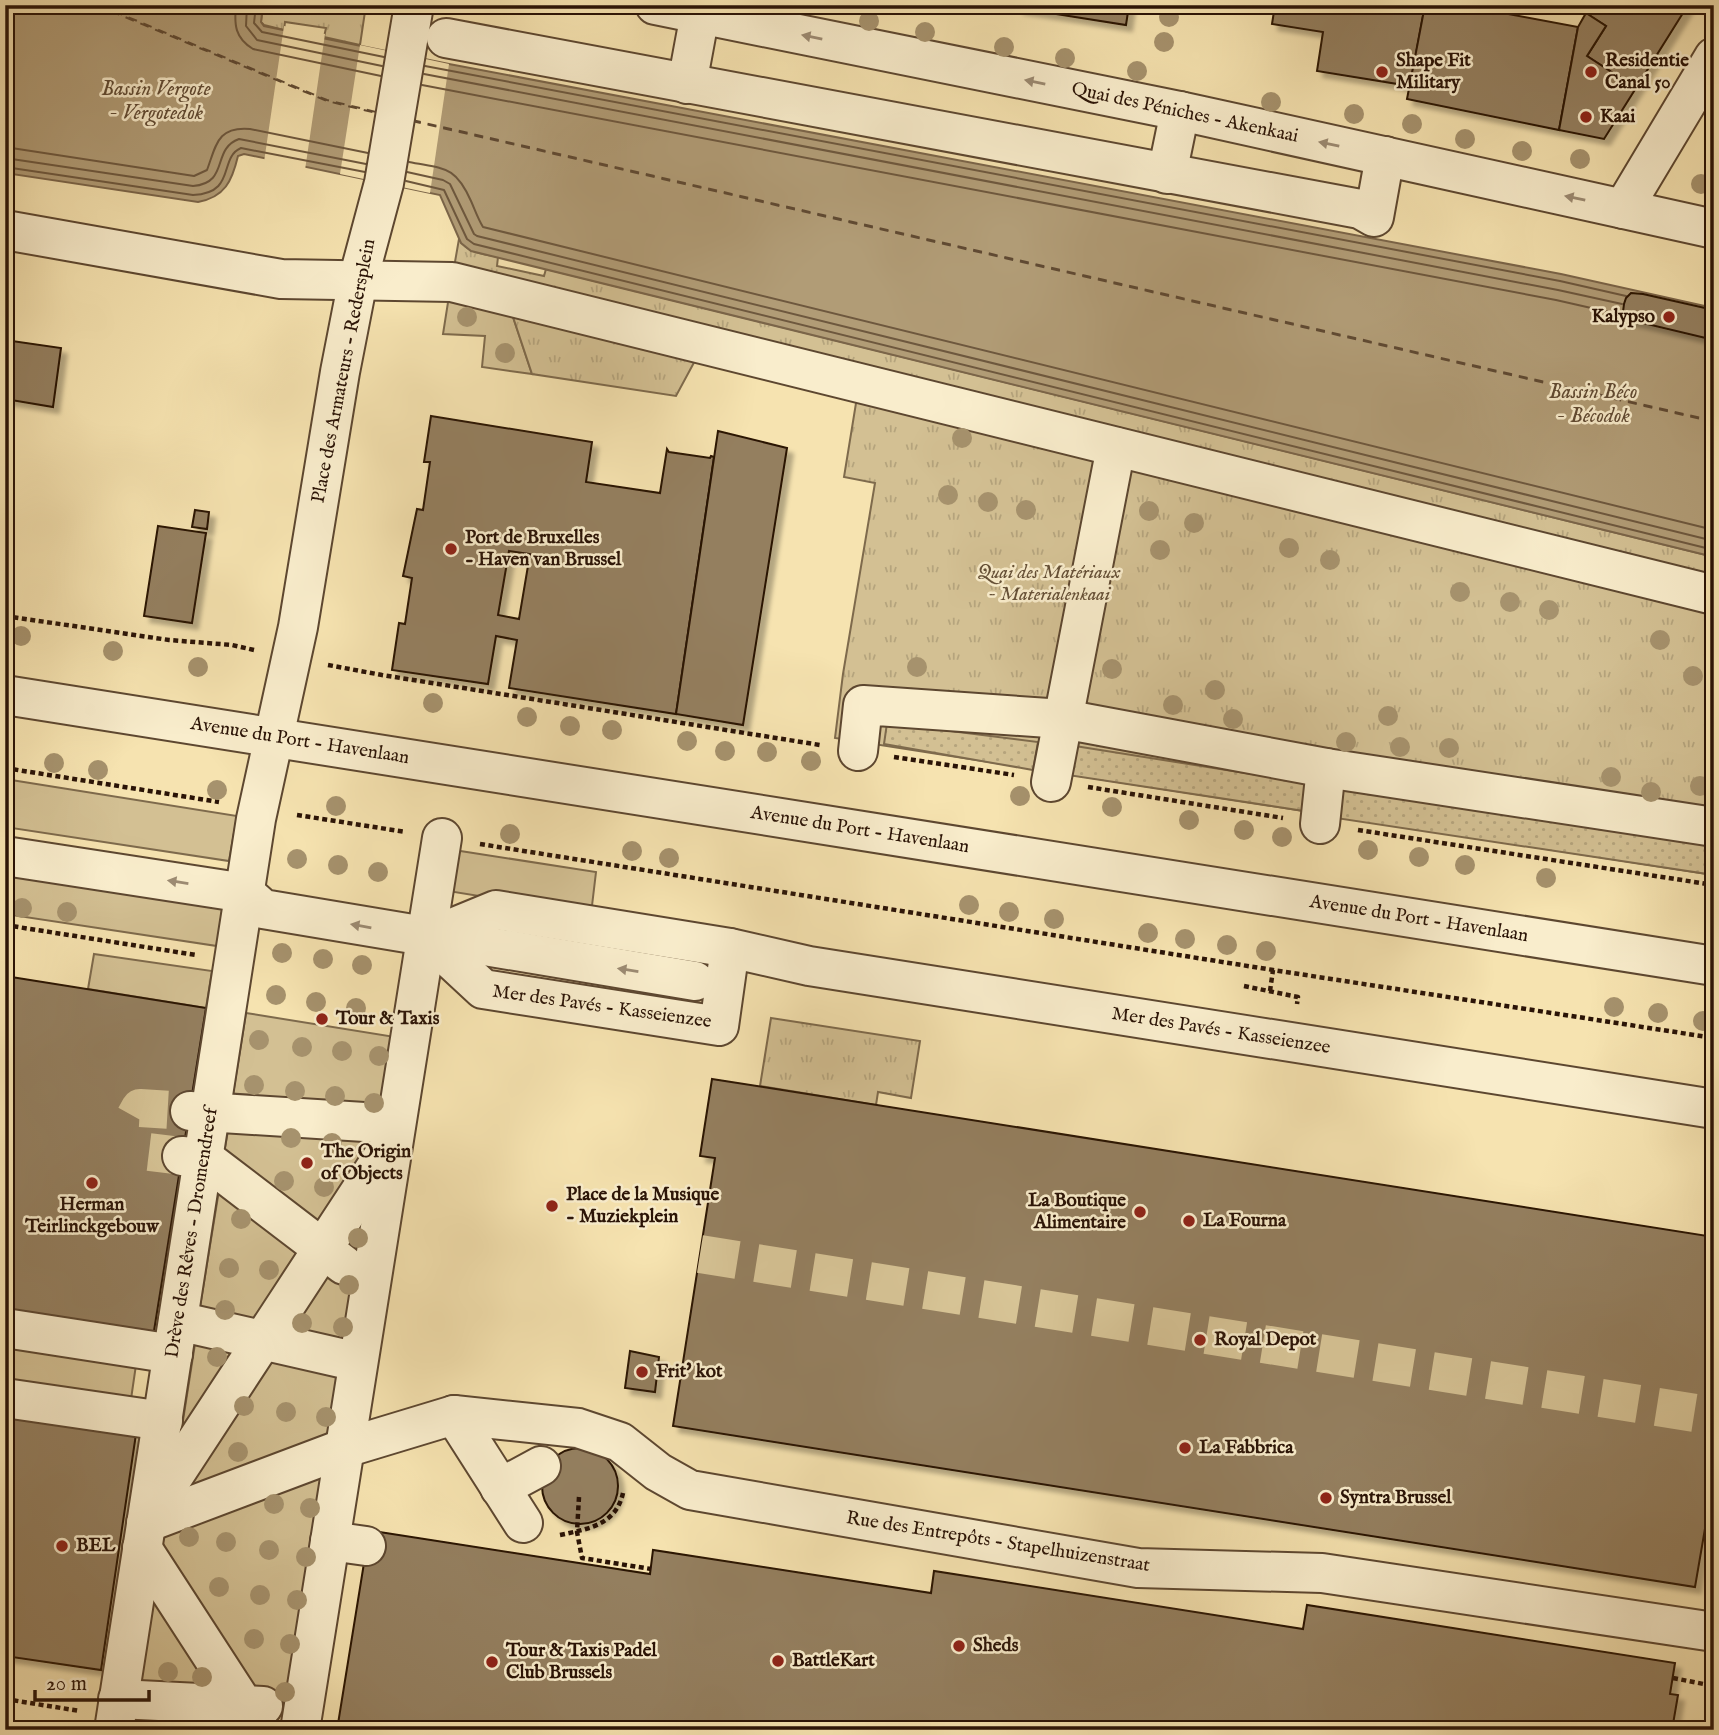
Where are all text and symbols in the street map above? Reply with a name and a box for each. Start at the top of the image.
one-way arrow [801,31,823,42]
place label: Shape Fit Military [1396,49,1471,95]
place label: Residentie Canal 50 [1605,49,1689,95]
marker: Shape Fit Military [1374,64,1390,80]
marker: Residentie Canal 50 [1583,64,1599,80]
water label: Bassin Vergote - Vergotedok [101,76,211,127]
one-way arrow [1024,76,1046,87]
street label: Quai des Péniches - Akenkaai [1069,77,1301,149]
place label: Kaai [1600,105,1635,129]
marker: Kaai [1578,109,1594,125]
one-way arrow [1318,138,1340,149]
one-way arrow [1564,193,1586,204]
street label: Place des Armateurs - Redersplein [307,237,381,505]
place label: Kalypso [1592,305,1655,329]
marker: Kalypso [1661,309,1677,325]
water label: Bassin Béco - Bécodok [1549,379,1637,430]
place label: Port de Bruxelles - Haven van Brussel [465,526,622,572]
marker: Port de Bruxelles - Haven van Brussel [443,541,459,557]
park label: Quai des Matériaux - Materialenkaai [977,561,1121,607]
street label: Avenue du Port - Havenlaan [188,712,411,770]
street label: Avenue du Port - Havenlaan [748,801,971,859]
one-way arrow [167,877,189,888]
street label: Avenue du Port - Havenlaan [1307,890,1530,948]
one-way arrow [349,920,371,931]
one-way arrow [617,964,639,975]
street label: Mer des Pavés - Kasseienzee [491,980,713,1034]
street label: Mer des Pavés - Kasseienzee [1110,1002,1332,1060]
place label: Tour & Taxis [335,1007,440,1031]
marker: Tour & Taxis [314,1011,330,1027]
street label: Drève des Rêves - Dromendreef [160,1103,224,1360]
place label: The Origin of Objects [320,1140,411,1186]
marker: The Origin of Objects [299,1155,315,1171]
marker: Herman Teirlinckgebouw [84,1175,100,1191]
place label: Place de la Musique - Muziekplein [566,1183,719,1229]
place label: La Boutique Alimentaire [1028,1189,1126,1235]
place label: Herman Teirlinckgebouw [24,1193,160,1239]
marker: Place de la Musique - Muziekplein [544,1198,560,1214]
marker: La Boutique Alimentaire [1132,1204,1148,1220]
place label: La Fourna [1203,1209,1287,1233]
marker: La Fourna [1181,1213,1197,1229]
place label: Royal Depot [1214,1328,1317,1352]
marker: Royal Depot [1192,1332,1208,1348]
place label: Frit' kot [656,1360,723,1384]
marker: Frit' kot [634,1364,650,1380]
place label: La Fabbrica [1199,1436,1294,1460]
marker: La Fabbrica [1177,1440,1193,1456]
place label: Syntra Brussel [1340,1486,1452,1510]
marker: Syntra Brussel [1318,1490,1334,1506]
street label: Rue des Entrepôts - Stapelhuizenstraat [844,1506,1152,1578]
place label: BEL [76,1534,116,1558]
marker: BEL [54,1538,70,1554]
place label: Sheds [973,1634,1019,1658]
marker: Sheds [951,1638,967,1654]
place label: Tour & Taxis Padel Club Brussels [505,1639,657,1685]
place label: BattleKart [792,1649,875,1673]
marker: BattleKart [770,1653,786,1669]
marker: Tour & Taxis Padel Club Brussels [484,1654,500,1670]
scale bar [35,1658,149,1702]
text: 20 m [46,1671,87,1698]

